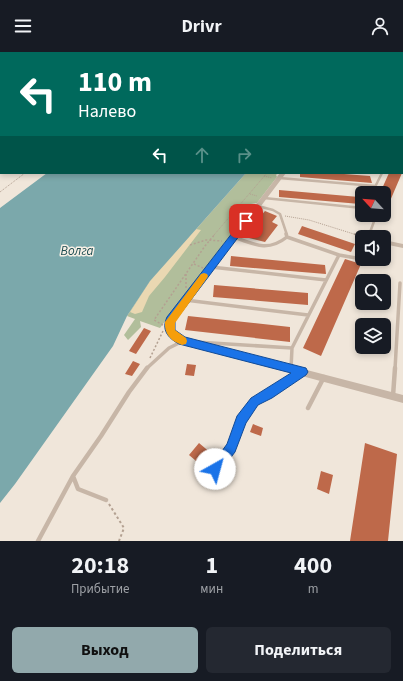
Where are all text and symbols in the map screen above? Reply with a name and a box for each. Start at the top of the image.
text: Drivr [181,14,222,39]
icon: menu [12,15,34,37]
icon: person [369,15,391,37]
text: 110 m [78,62,152,102]
icon: left [12,68,64,120]
text: Налево [78,99,136,124]
icon: left [149,144,171,166]
icon: ahead [191,144,213,166]
icon: right [233,144,255,166]
north arrow [355,186,391,222]
map controls [355,186,391,354]
pin [229,204,263,238]
icon: arrive [235,210,257,232]
button: sound [355,230,391,266]
water label: Волга [61,242,93,260]
button: search [355,274,391,310]
button: layers [355,318,391,354]
position arrow [194,448,236,490]
text: 20:18 [71,548,129,583]
text: 1 [205,548,218,583]
text: 400 [294,548,332,583]
text: Прибытие [71,580,129,598]
text: мин [200,580,223,598]
text: m [308,580,318,598]
button: Выход [12,627,198,673]
button: Поделиться [206,627,391,673]

